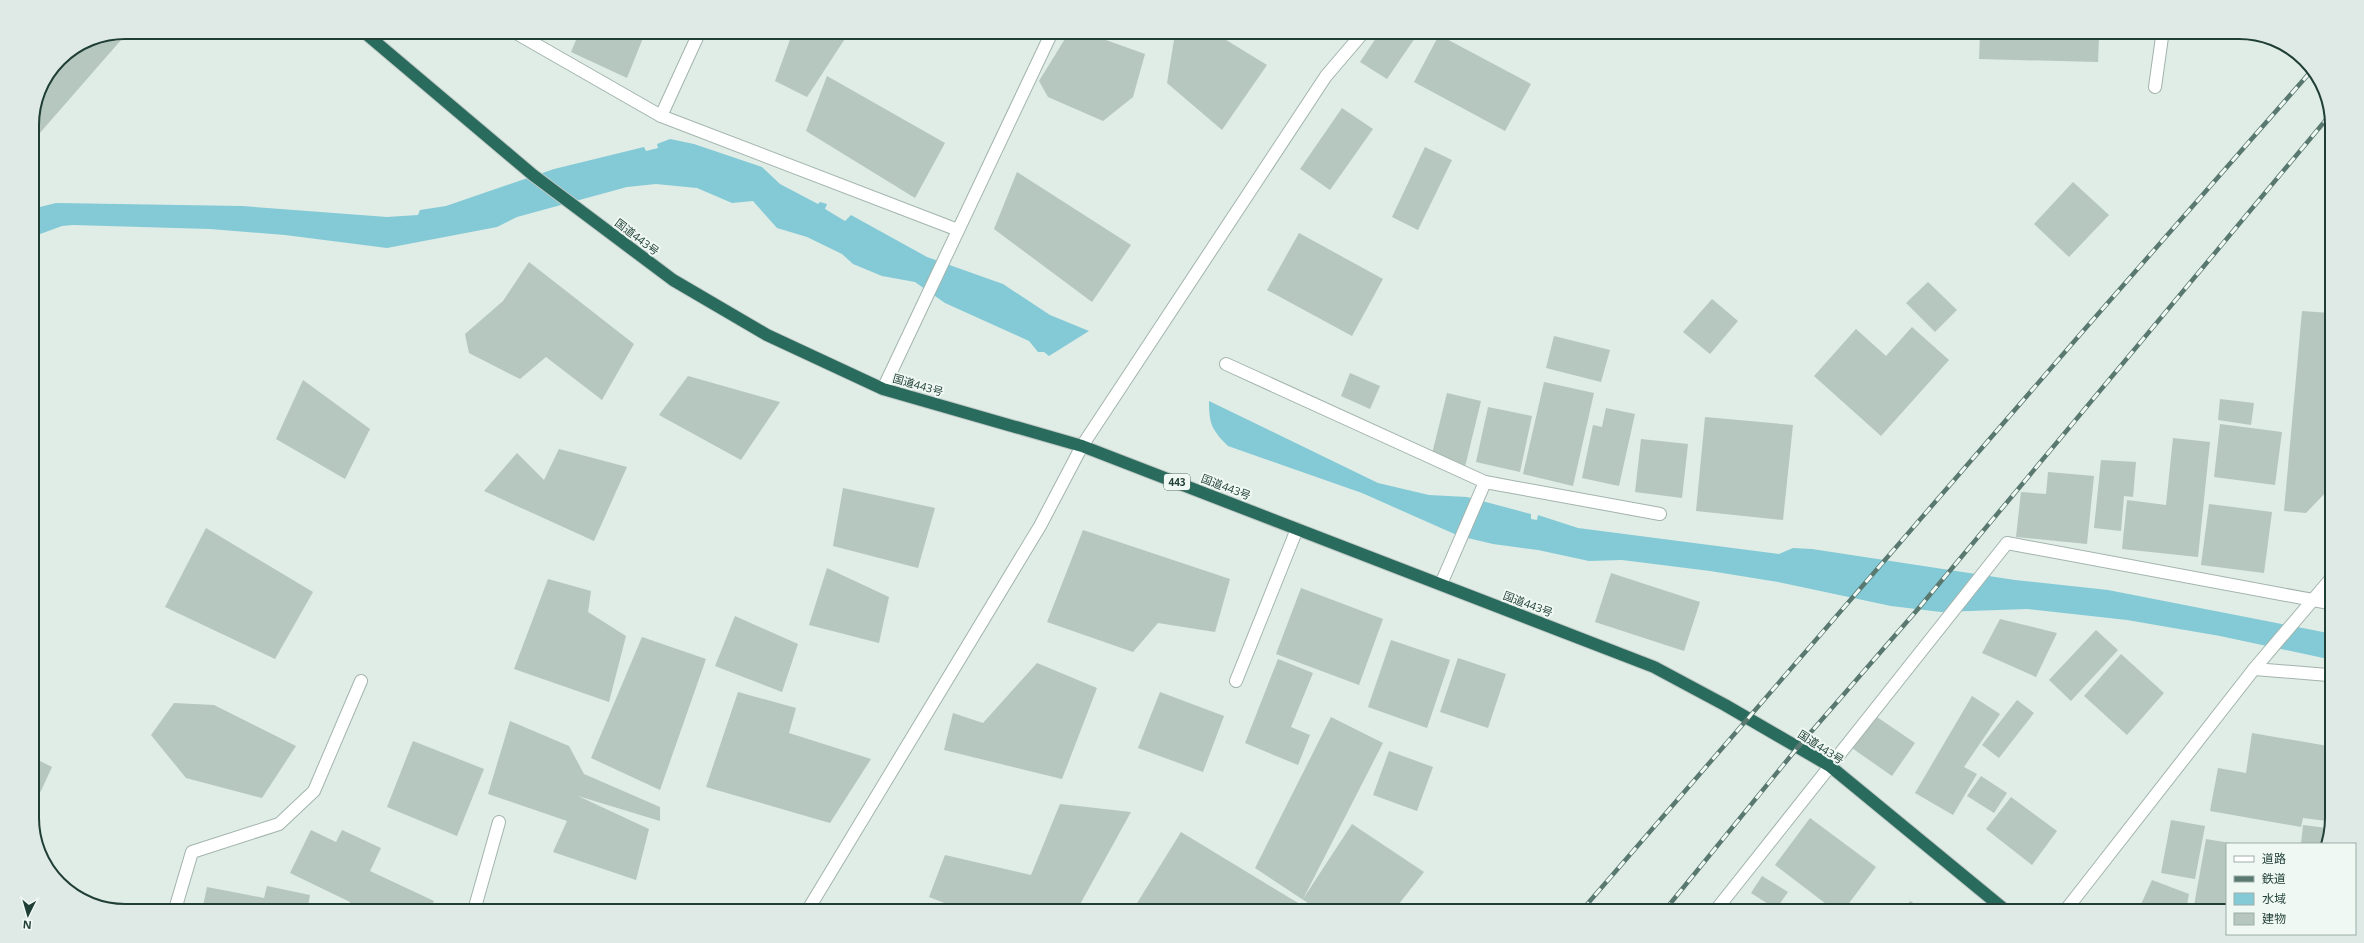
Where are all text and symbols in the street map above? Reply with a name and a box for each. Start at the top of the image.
street label: 国道443号 [612,215,663,258]
street label: 国道443号 [891,370,945,399]
street label: 国道443号 [1199,470,1253,503]
road number: 443 [1164,474,1190,490]
street label: 国道443号 [1501,587,1555,620]
street label: 国道443号 [1795,726,1847,767]
legend [2226,843,2356,935]
text: 道路 [2262,850,2286,867]
text: 鉄道 [2262,870,2286,887]
text: 水域 [2262,890,2286,907]
north arrow [8,895,48,935]
text: 建物 [2262,910,2286,927]
text: N [22,918,32,933]

